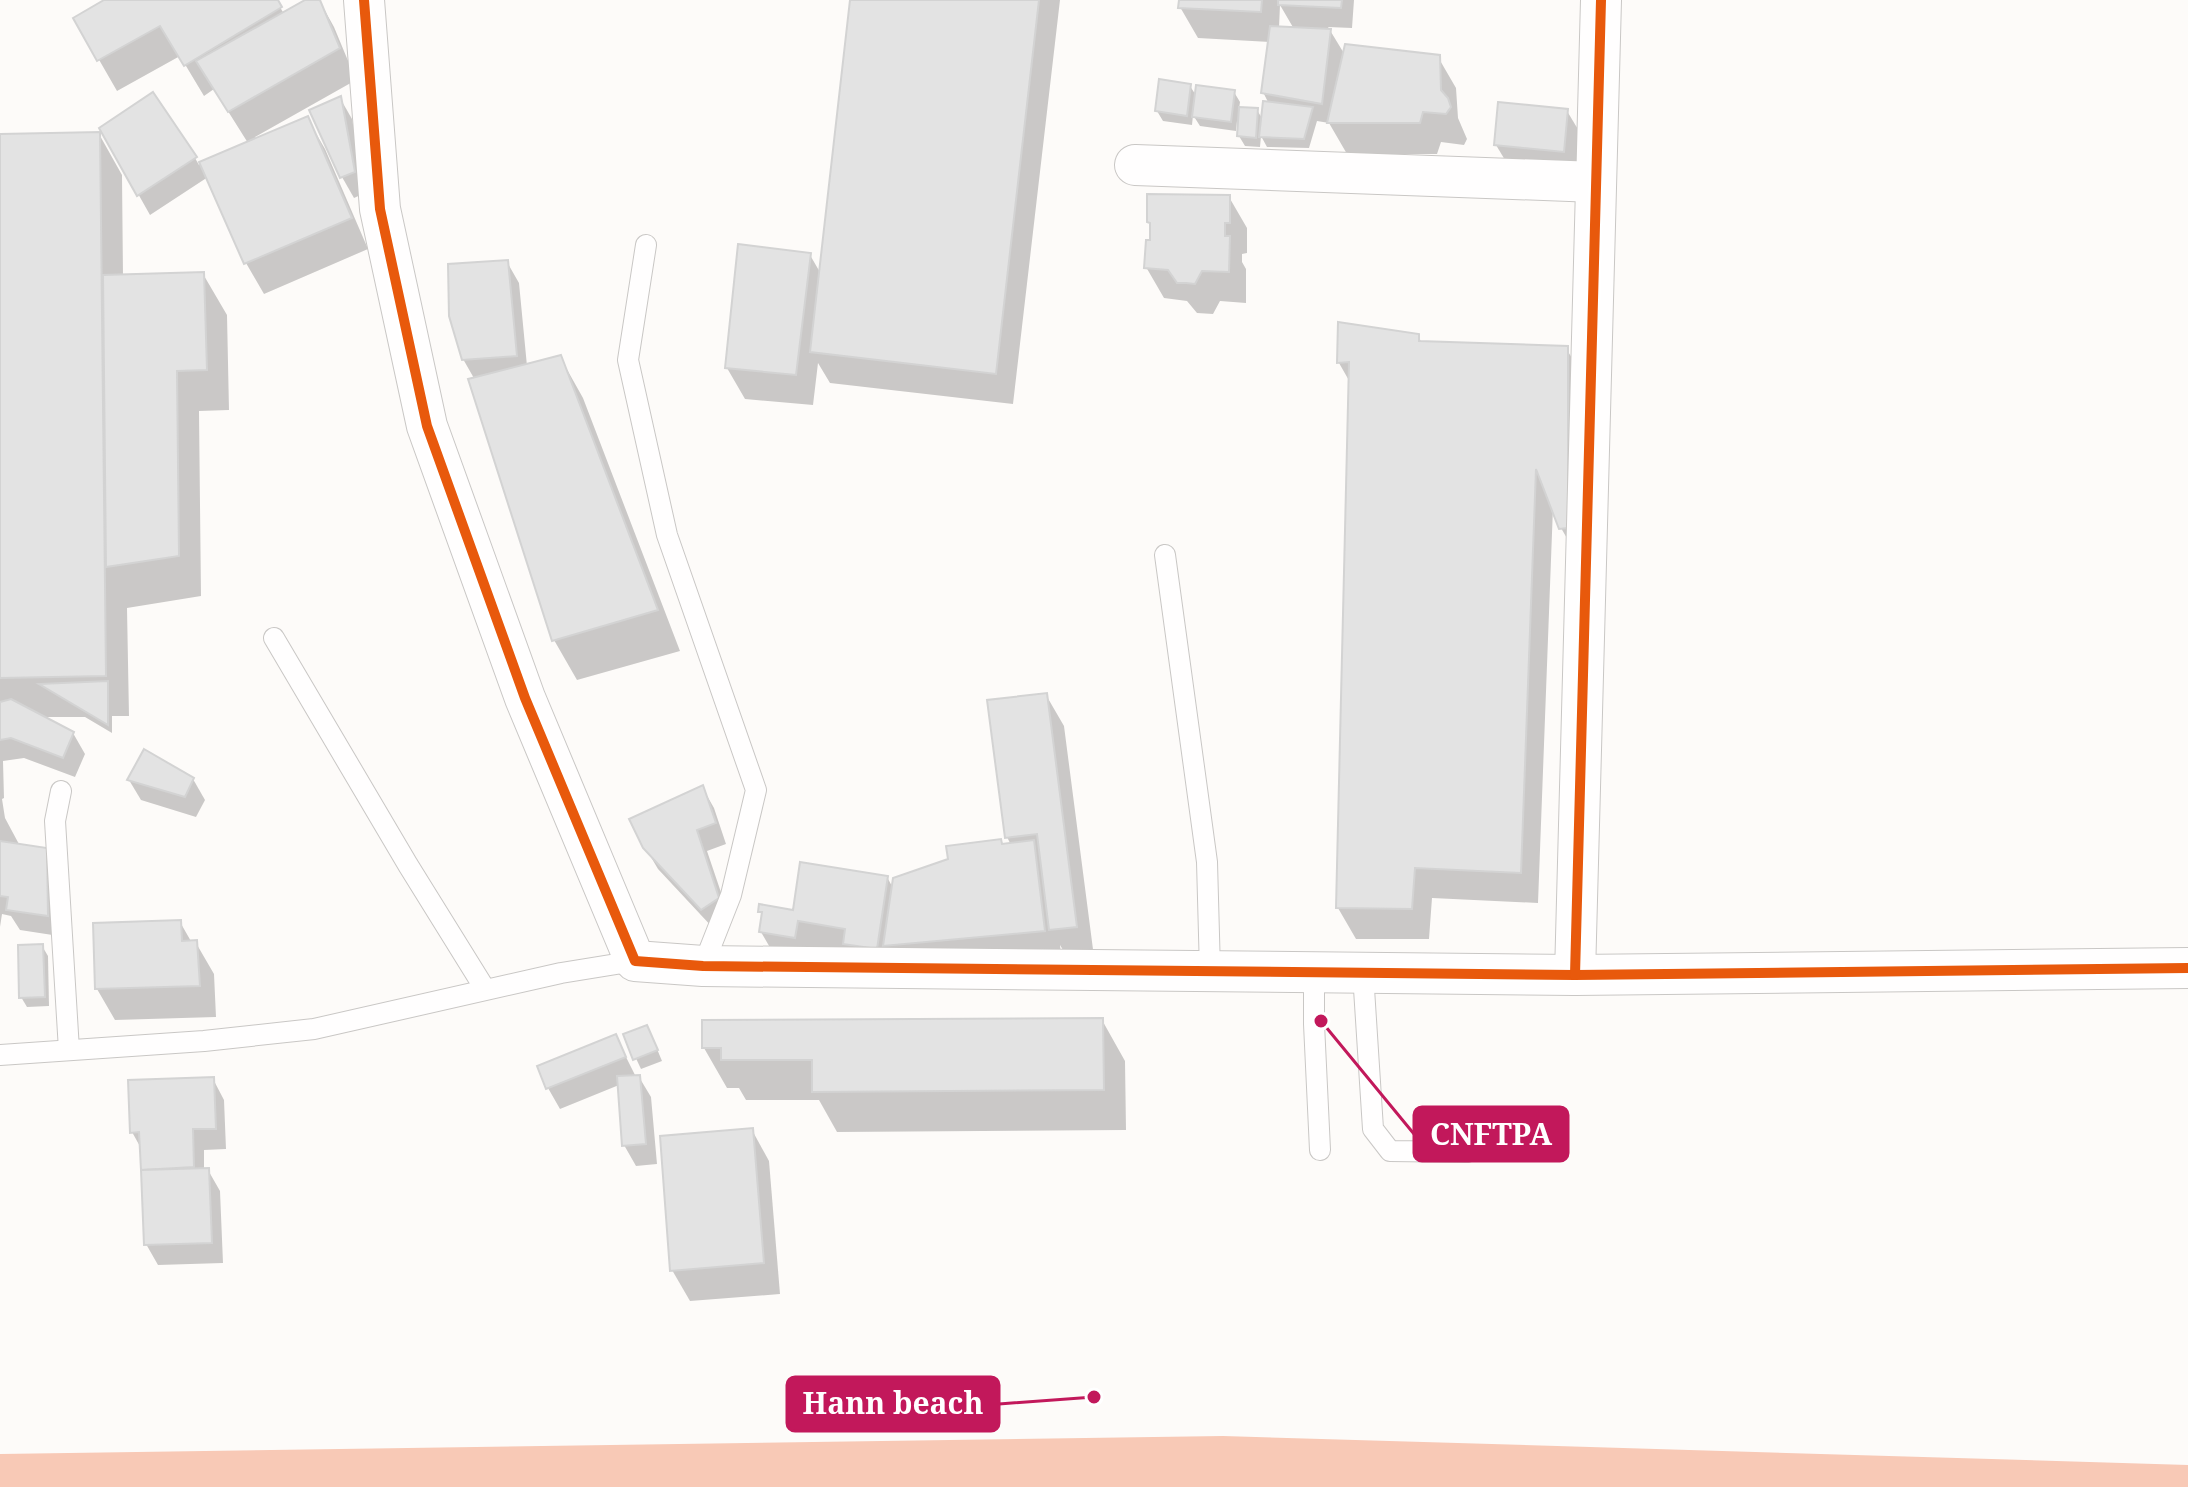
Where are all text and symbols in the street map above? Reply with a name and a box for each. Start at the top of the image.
callout: CNFTPA [1414,1107,1568,1161]
text: CNFTPA [1430,1113,1552,1154]
callout: Hann beach [787,1377,999,1431]
text: Hann beach [803,1382,983,1423]

